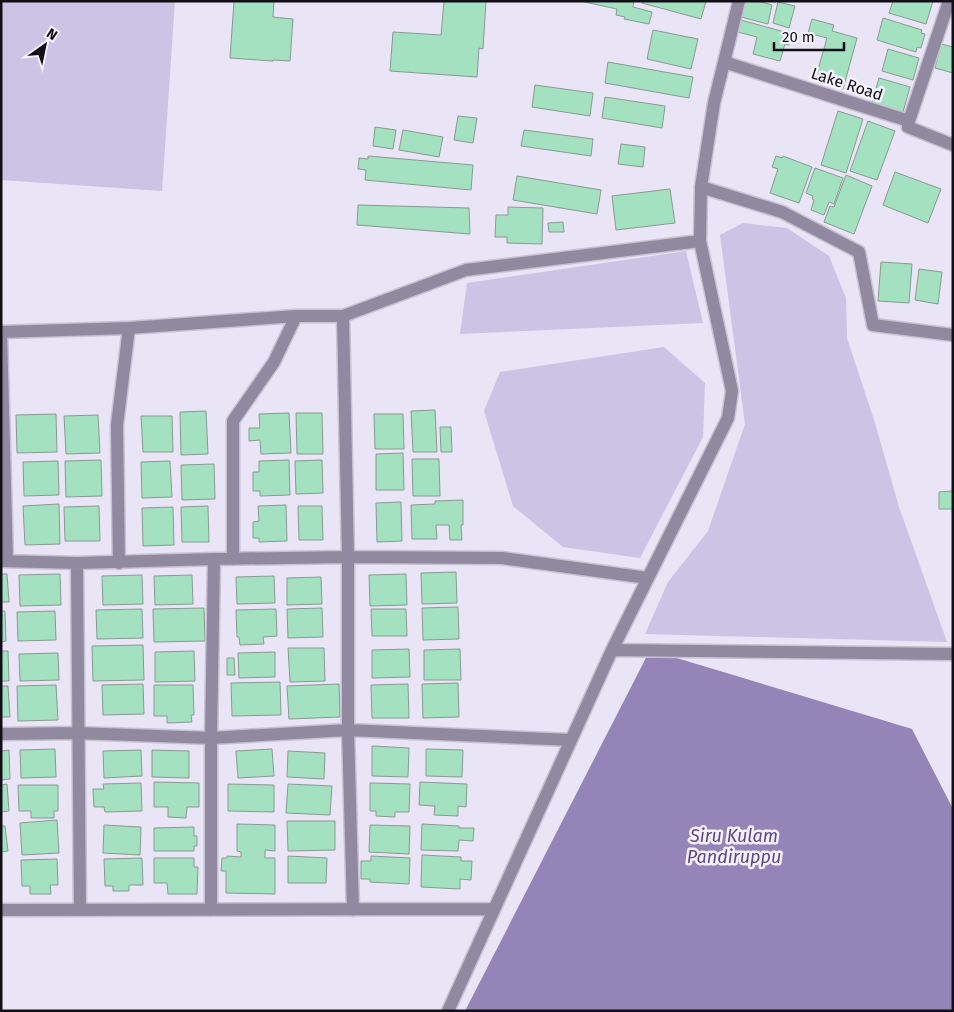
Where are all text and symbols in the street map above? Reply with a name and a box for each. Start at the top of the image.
north arrow [20,20,70,70]
scale bar [774,20,844,52]
text: N [43,25,60,44]
text: 20 m [782,28,815,46]
street label: Lake Road [809,63,885,105]
water label: Siru Kulam Pandiruppu [687,825,781,868]

